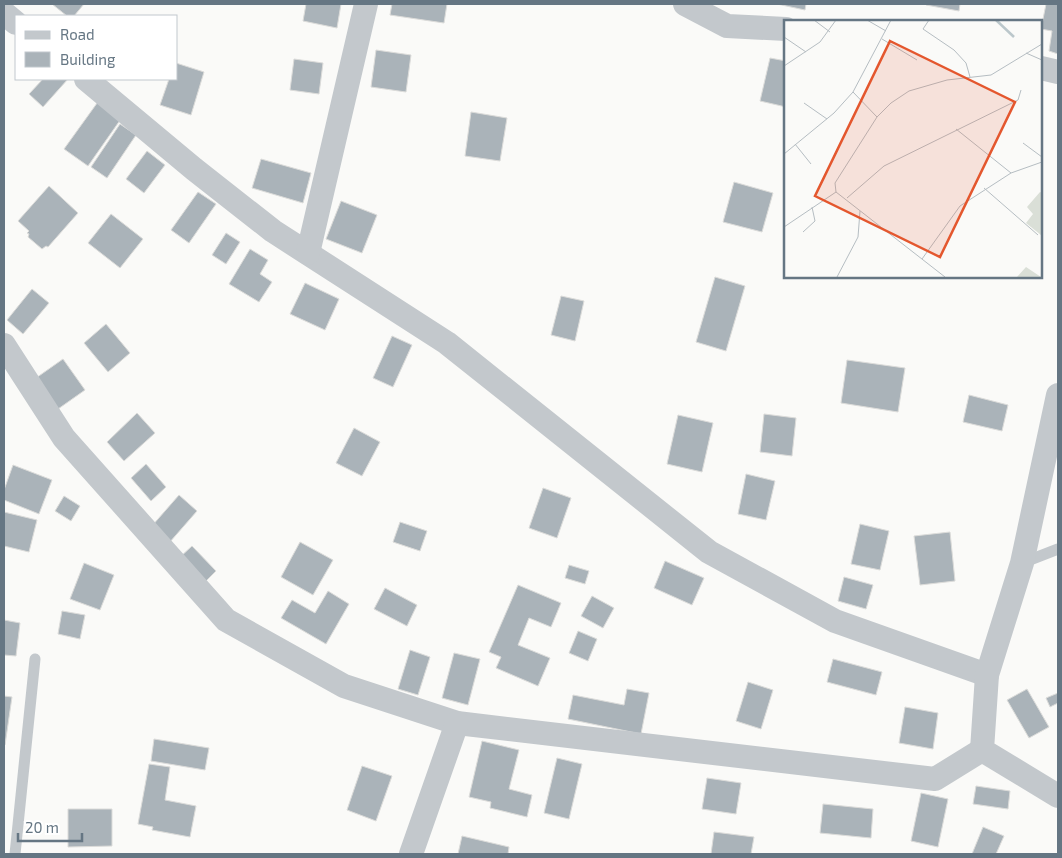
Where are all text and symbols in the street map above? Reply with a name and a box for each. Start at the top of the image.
legend [15,15,178,80]
inset map [784,20,1042,278]
text: Road [60,25,95,43]
text: Building [60,50,116,68]
scale bar [18,810,81,842]
text: 20 m [25,818,59,836]

